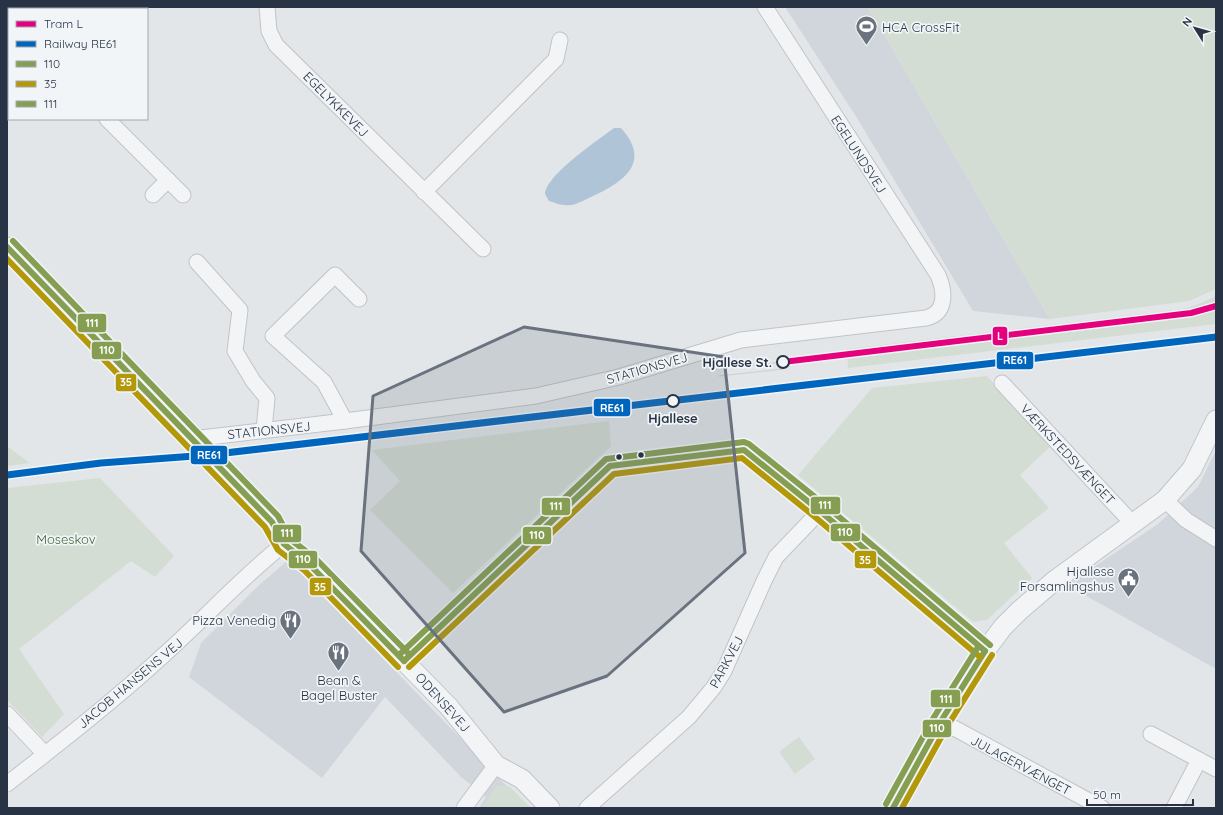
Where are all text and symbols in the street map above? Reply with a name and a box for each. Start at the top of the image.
legend [8,8,148,120]
north arrow [1175,8,1215,48]
sports icon: HCA CrossFit [853,14,879,47]
text: N [1179,15,1195,29]
text: Tram L [44,16,83,31]
place label: HCA CrossFit [882,19,960,35]
text: Railway RE61 [44,36,117,51]
text: 110 [44,56,60,71]
street label: EGELYKKEVEJ [300,68,372,140]
text: 35 [44,76,57,91]
text: 111 [44,96,57,111]
street label: EGELUNDSVEJ [828,112,890,196]
line badge: 111 [77,313,107,333]
text: 111 [86,316,98,330]
line badge: L [992,326,1008,346]
text: L [997,329,1003,343]
line badge: 110 [91,341,122,360]
text: 110 [99,343,115,357]
street label: STATIONSVEJ [605,349,689,387]
line badge: RE61 [996,351,1034,370]
text: RE61 [1003,353,1027,367]
place label: Hjallese St. [702,354,772,370]
marker: Hjallese St. [776,355,790,369]
line badge: 35 [115,373,137,392]
text: 35 [120,375,132,389]
marker: Hjallese [666,394,680,408]
line badge: RE61 [593,398,631,417]
street label: VÆRKSTEDSVÆNGET [1017,400,1119,508]
text: RE61 [600,401,624,415]
place label: Hjallese [648,410,698,426]
street label: STATIONSVEJ [227,418,311,442]
line badge: RE61 [190,445,228,465]
text: RE61 [197,448,221,462]
unlabelled marker [636,450,646,460]
unlabelled marker [614,452,624,462]
line badge: 111 [810,496,841,515]
line badge: 111 [541,497,571,516]
text: 111 [819,498,831,512]
text: 111 [550,499,562,513]
line badge: 110 [830,523,861,542]
line badge: 111 [272,524,302,543]
text: 110 [837,525,853,539]
text: 111 [281,526,293,540]
line badge: 110 [522,526,552,545]
text: 110 [529,528,545,542]
park label: Moseskov [36,531,96,547]
line badge: 110 [288,550,318,569]
line badge: 35 [854,550,877,569]
text: 110 [295,552,311,566]
text: 35 [859,553,871,567]
place label: Hjallese Forsamlingshus [1020,563,1114,594]
public building icon: Hjallese Forsamlingshus [1116,565,1142,598]
line badge: 35 [309,577,332,596]
text: 35 [314,580,326,594]
restaurant icon: Pizza Venedig [278,607,304,640]
place label: Pizza Venedig [192,612,276,628]
street label: PARKVEJ [706,633,746,691]
street label: JACOB HANSENS VEJ [74,635,186,731]
restaurant icon: Bean & Bagel Buster [326,639,352,672]
street label: ODENSEVEJ [412,669,474,735]
place label: Bean & Bagel Buster [301,672,377,703]
line badge: 111 [930,689,961,708]
text: 111 [940,692,952,706]
line badge: 110 [922,719,952,738]
text: 110 [929,721,945,735]
street label: JULAGERVÆNGET [968,732,1074,798]
scale bar [1087,781,1193,807]
text: 50 m [1093,787,1121,802]

